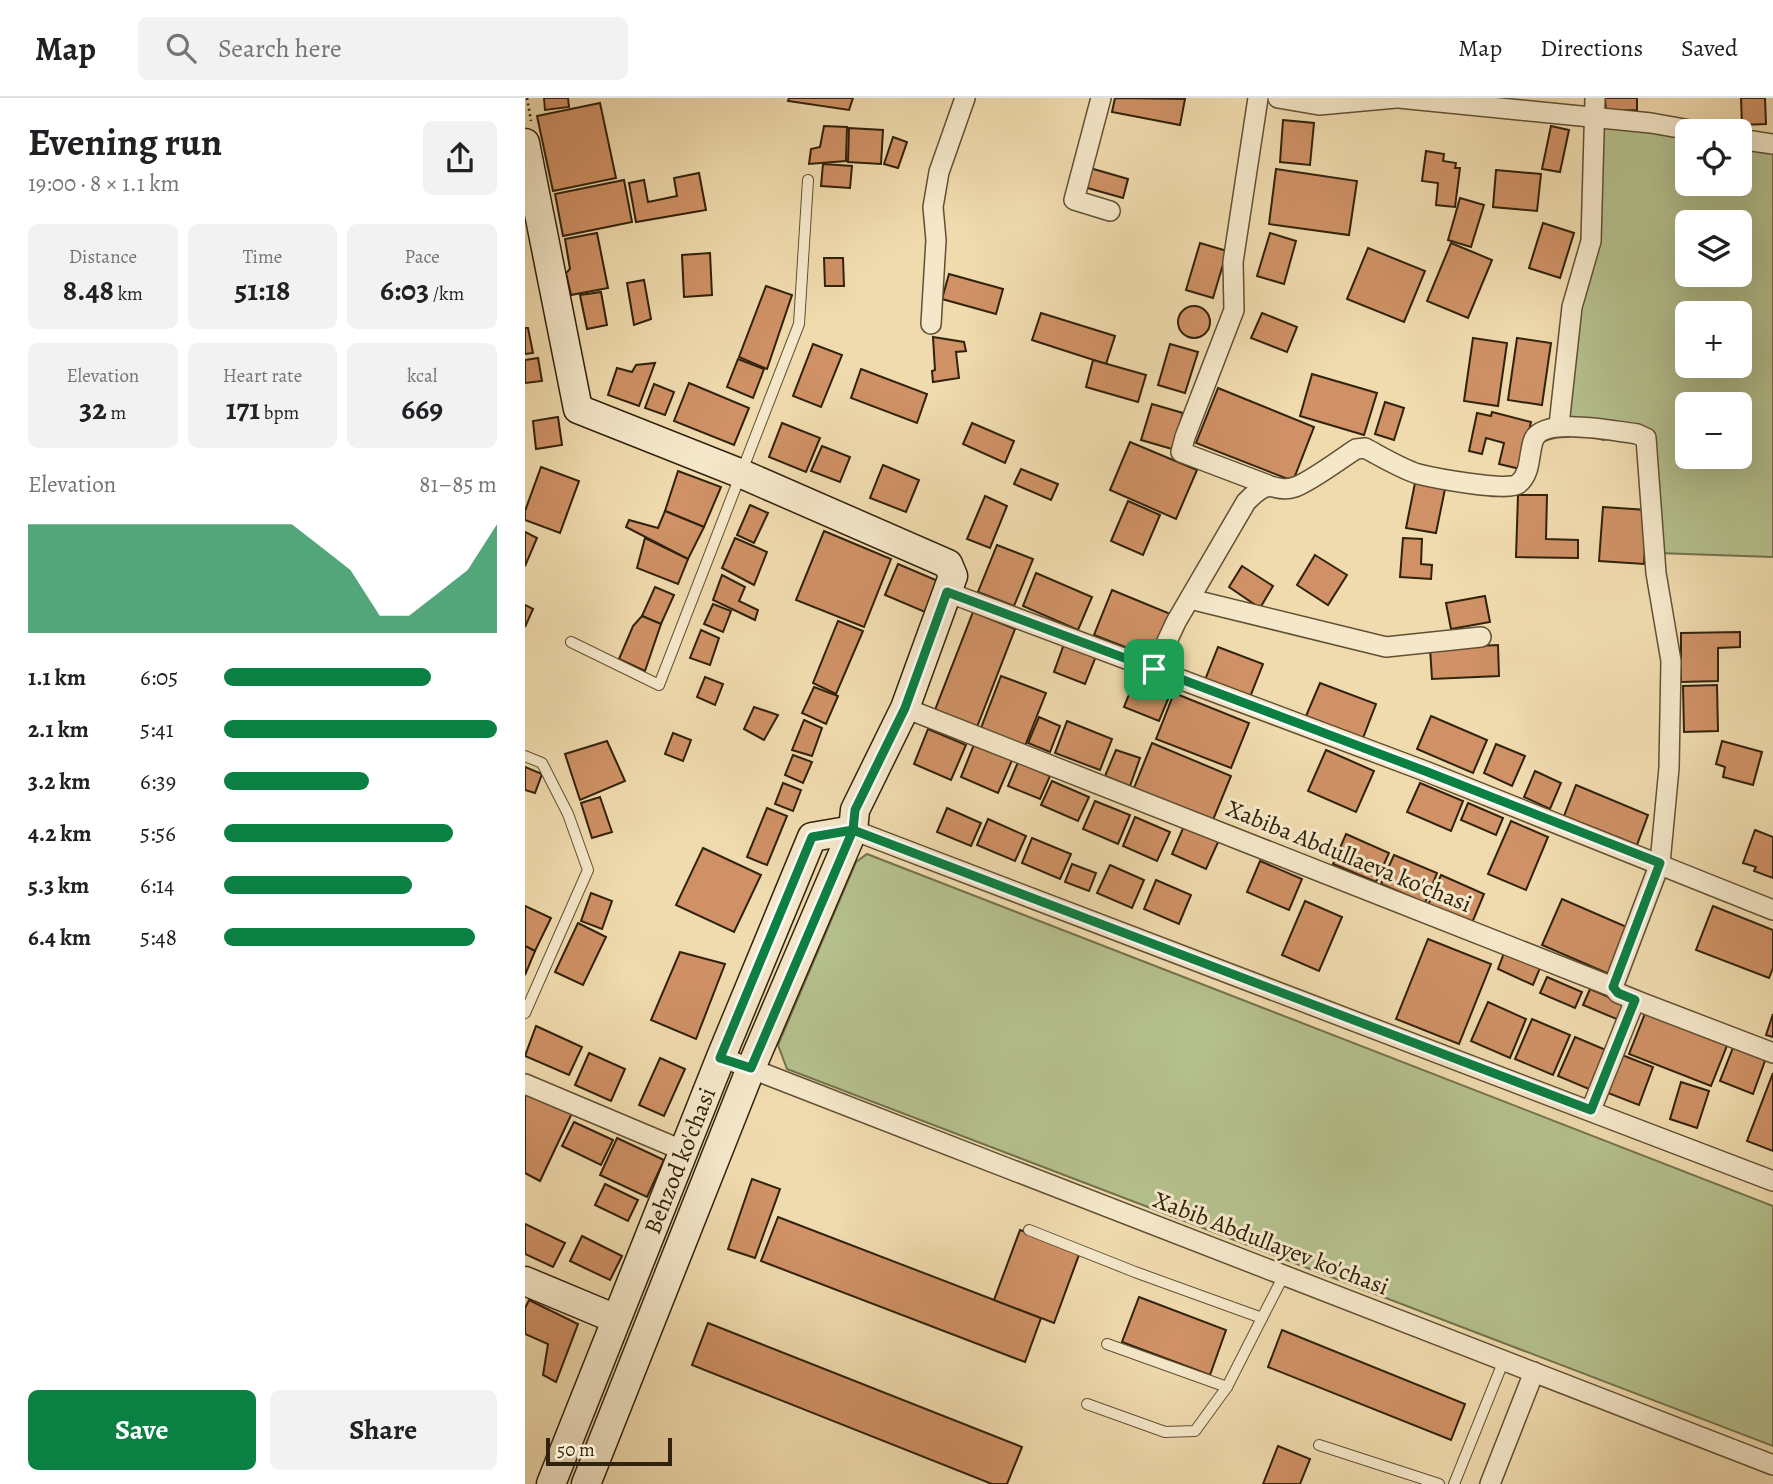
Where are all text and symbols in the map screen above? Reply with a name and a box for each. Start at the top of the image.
search box [138,17,628,80]
text: Map [35,26,96,71]
icon: search [162,29,200,67]
text: Search here [218,31,342,66]
text: Map [1458,32,1502,64]
text: Directions [1540,32,1643,64]
text: Saved [1681,32,1738,64]
text: Evening run [28,116,222,168]
map controls [1675,119,1752,469]
button: locate [1675,119,1752,196]
button: share [423,121,497,195]
text: 19:00 · 8 × 1.1 km [28,168,180,199]
button: layers [1675,210,1752,287]
text: Distance [69,244,137,270]
text: Time [243,244,282,270]
text: Pace [405,244,440,270]
text: 8.48 [63,270,114,310]
text: 51:18 [235,270,290,310]
text: 6:03 [380,270,429,310]
text: km [114,281,143,307]
text: /km [429,281,464,307]
button: + [1675,301,1752,378]
text: Elevation [66,363,139,389]
text: Heart rate [223,363,302,389]
text: kcal [407,363,437,389]
text: 32 [79,389,107,429]
text: 171 [226,389,260,429]
text: 669 [401,389,443,429]
button: − [1675,392,1752,469]
text: m [107,400,126,426]
text: bpm [260,400,299,426]
text: Elevation [28,469,116,500]
text: 81–85 m [419,469,497,500]
pin [1124,639,1184,699]
icon: arrive [1135,650,1173,688]
text: 1.1 km [28,662,86,693]
text: 6:05 [140,662,178,693]
text: 2.1 km [28,714,89,745]
text: 5:41 [140,714,174,745]
text: 3.2 km [28,766,91,797]
text: 6:39 [140,766,176,797]
street label: Xabiba Abdullaeva ko'chasi [1222,792,1476,920]
text: 4.2 km [28,818,91,849]
text: 5:56 [140,818,176,849]
text: 5.3 km [28,870,89,901]
text: 6:14 [140,870,174,901]
text: 6.4 km [28,922,91,953]
text: 5:48 [140,922,177,953]
street label: Behzod ko'chasi [636,1083,723,1239]
street label: Xabib Abdullayev ko'chasi [1149,1183,1393,1303]
button: Save [28,1390,256,1470]
button: Share [270,1390,497,1470]
scale bar [546,1435,672,1467]
text: 50 m [557,1437,595,1463]

